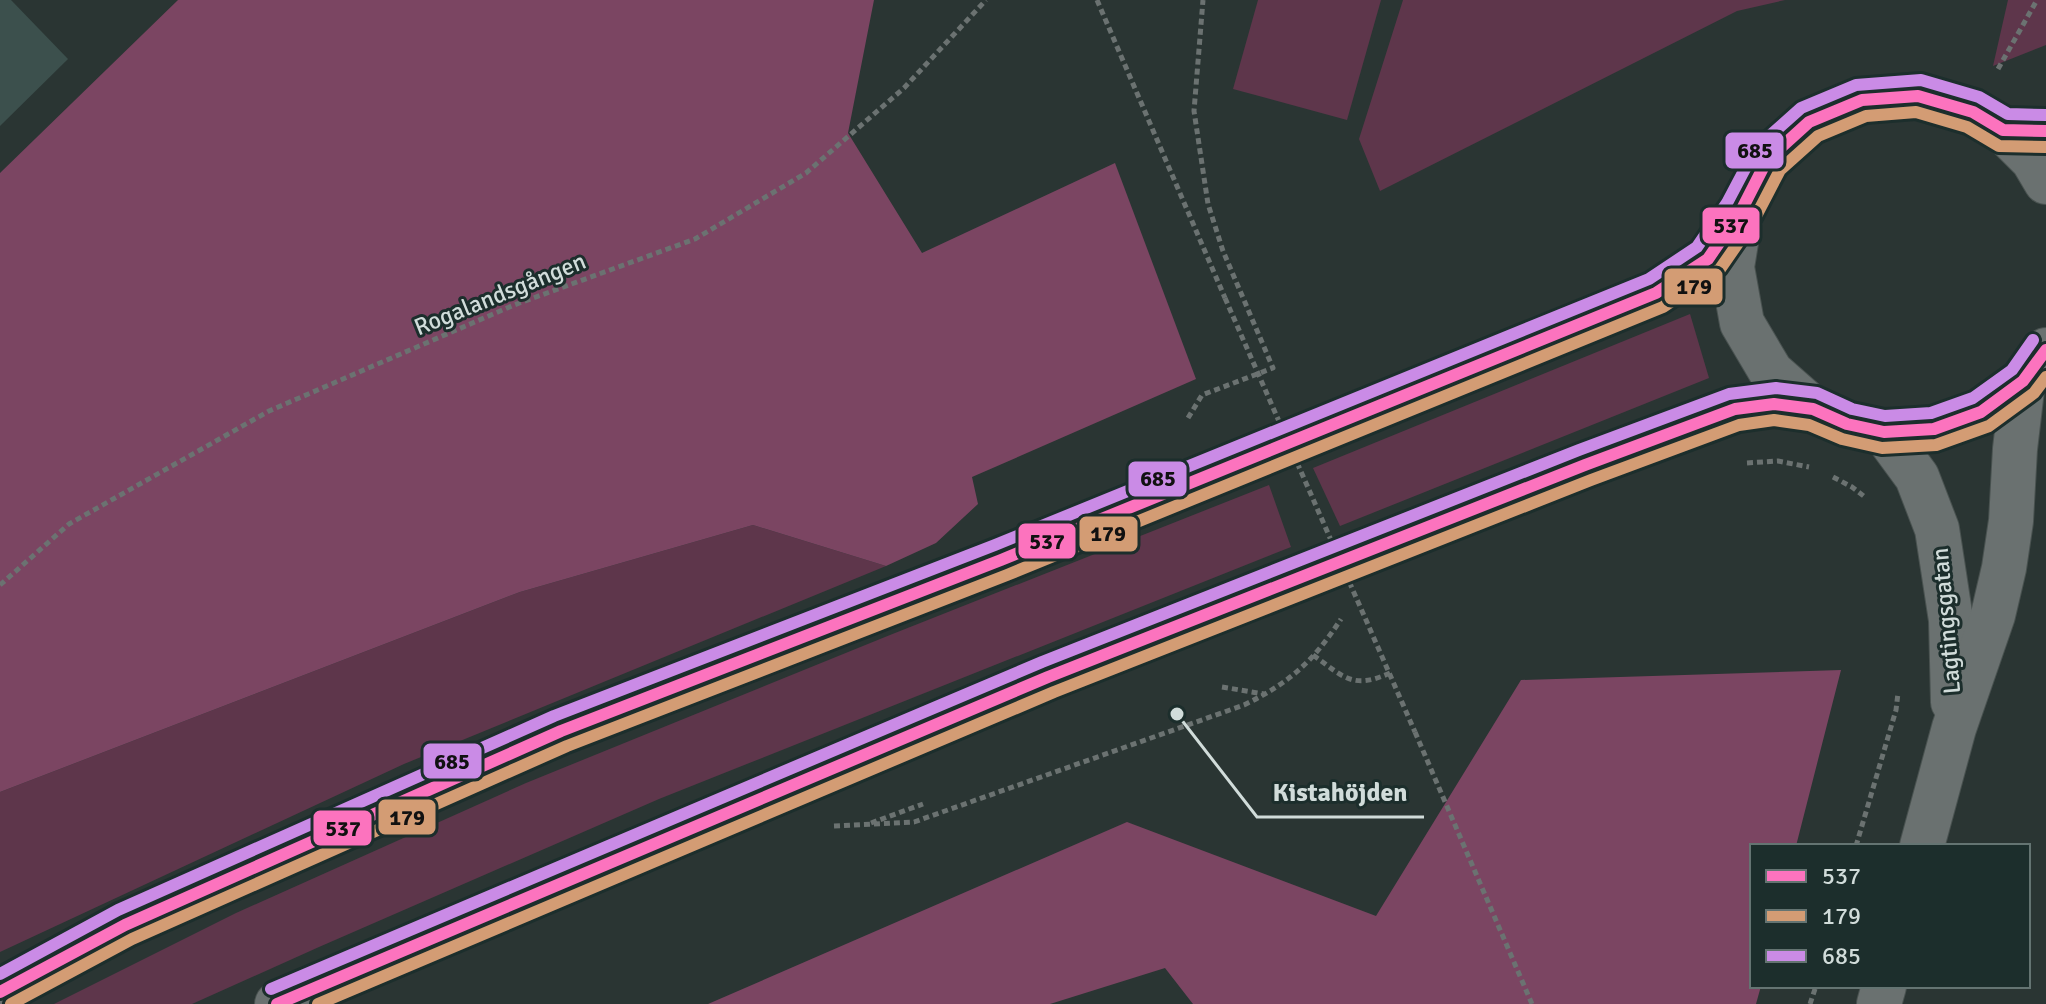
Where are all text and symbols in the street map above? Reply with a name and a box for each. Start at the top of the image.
line badge: 685 [1724,131,1785,170]
text: 685 [1737,137,1773,164]
line badge: 537 [1701,206,1761,245]
text: 537 [1713,212,1749,239]
street label: Rogalandsgången [410,246,590,342]
line badge: 179 [1663,267,1724,306]
text: 179 [1676,273,1712,300]
line badge: 685 [1127,460,1188,498]
text: 685 [1140,465,1176,492]
line badge: 179 [1078,515,1139,553]
text: 179 [1090,520,1126,547]
line badge: 537 [1017,522,1077,560]
text: 537 [1029,528,1065,555]
street label: Lagtingsgatan [1925,547,1967,695]
line badge: 685 [422,742,483,780]
text: 685 [434,748,470,775]
callout: Kistahöjden [1257,767,1424,817]
text: Kistahöjden [1272,777,1408,809]
line badge: 179 [377,798,437,836]
text: 179 [389,804,425,831]
line badge: 537 [312,809,373,847]
text: 537 [325,815,361,842]
legend [1750,844,2030,988]
text: 537 [1822,861,1861,891]
text: 179 [1822,901,1861,931]
text: 685 [1822,941,1861,971]

